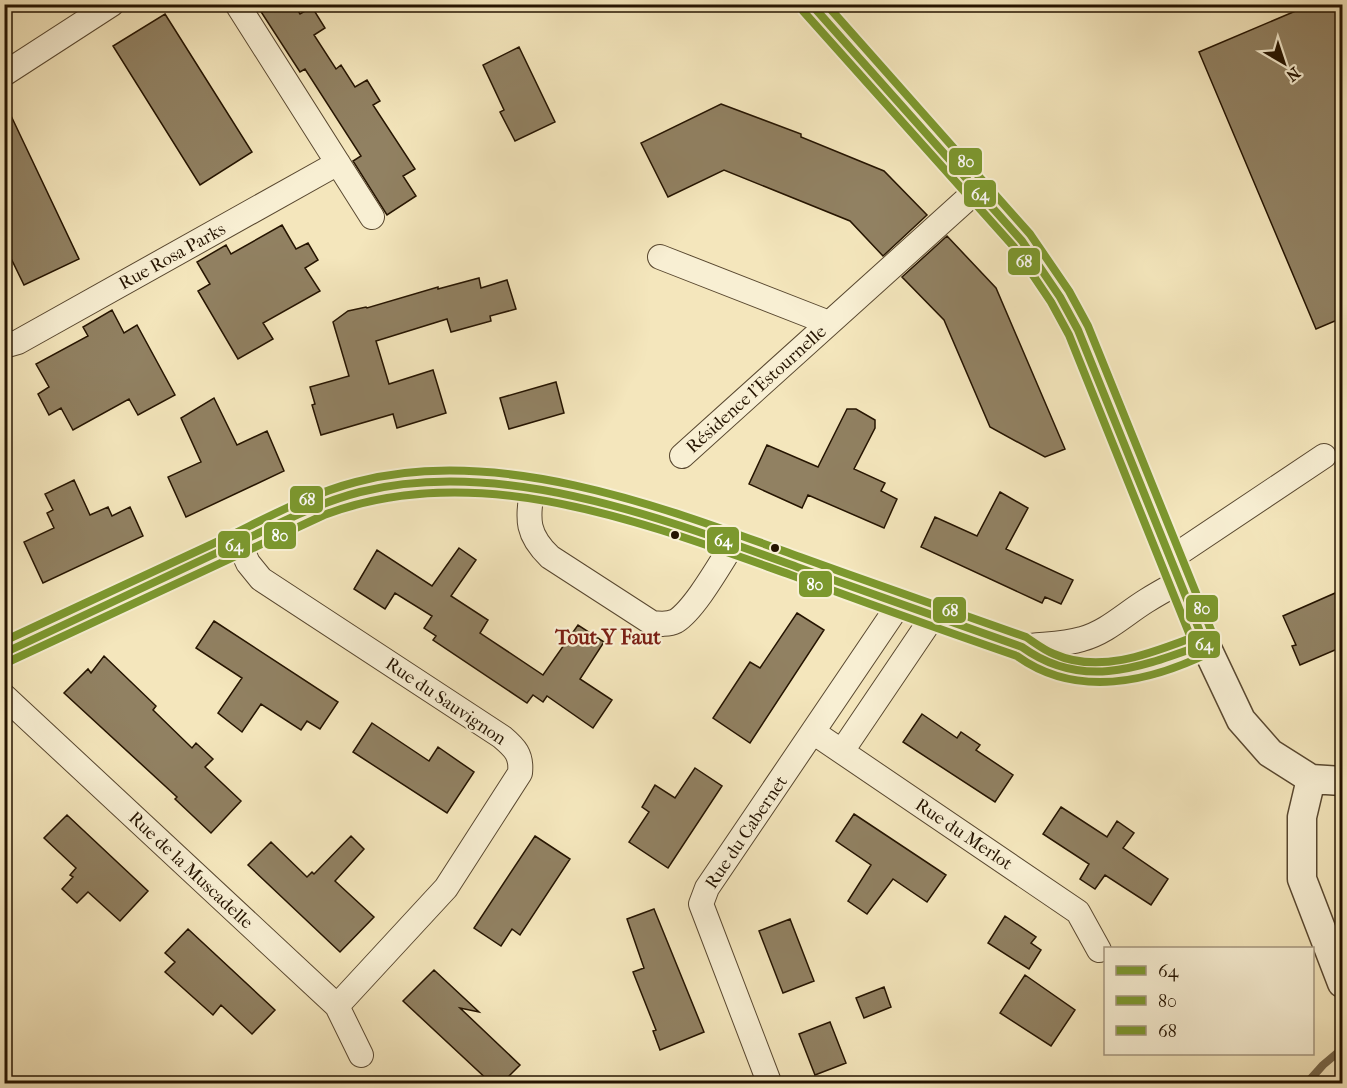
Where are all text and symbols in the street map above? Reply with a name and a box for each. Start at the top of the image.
north arrow [1254,33,1314,93]
text: N [1282,63,1304,86]
line badge: 80 [948,147,983,176]
text: 80 [958,152,975,171]
line badge: 64 [963,179,997,208]
text: 64 [971,185,991,205]
street label: Rue Rosa Parks [115,218,230,294]
line badge: 68 [1007,247,1041,276]
text: 68 [1016,252,1032,271]
street label: Résidence l'Estournelle [682,321,831,458]
line badge: 68 [289,485,324,514]
text: 68 [299,490,315,509]
line badge: 80 [263,521,297,550]
text: 80 [272,526,289,545]
line badge: 64 [706,526,740,555]
unlabelled marker [669,529,681,541]
line badge: 64 [217,530,251,559]
text: 64 [714,531,734,551]
text: 64 [225,536,245,556]
unlabelled marker [769,542,781,554]
line badge: 80 [798,570,833,598]
text: 80 [807,575,824,594]
line badge: 80 [1185,594,1219,623]
line badge: 68 [932,596,967,624]
text: 80 [1194,599,1211,618]
text: 68 [942,601,958,620]
district label: Tout Y Faut [554,625,661,649]
line badge: 64 [1187,630,1221,659]
text: 64 [1195,635,1215,655]
street label: Rue du Sauvignon [381,653,510,750]
street label: Rue du Cabernet [701,771,792,893]
street label: Rue du Merlot [911,794,1017,875]
street label: Rue de la Muscadelle [124,807,257,933]
legend [1104,947,1314,1055]
text: 64 [1158,961,1179,982]
text: 80 [1158,991,1177,1012]
text: 68 [1158,1021,1177,1042]

